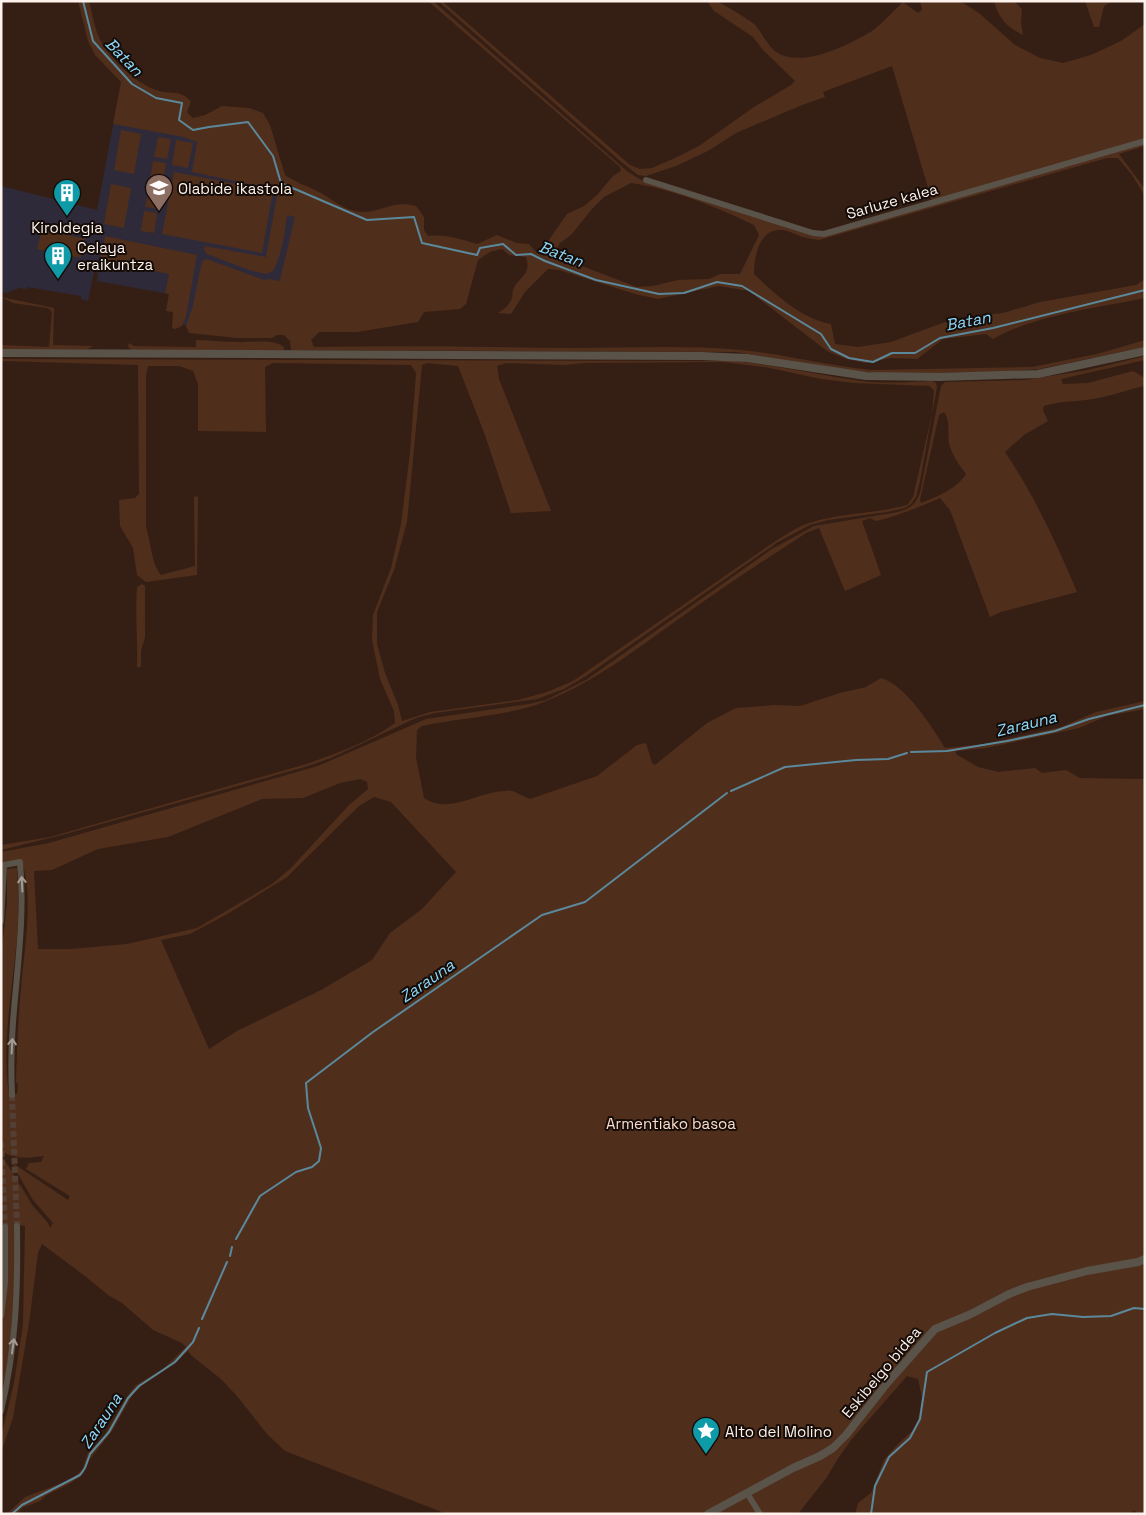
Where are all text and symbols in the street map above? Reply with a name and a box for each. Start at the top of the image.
water label: Batan [101,33,148,82]
school or university icon: Olabide ikastola [144,173,174,212]
building icon: Kiroldegia [52,178,82,217]
place label: Olabide ikastola [178,179,293,198]
street label: Sarluze kalea [844,179,940,223]
place label: Kiroldegia [31,218,103,237]
water label: Batan [536,236,587,272]
place label: Celaya eraikuntza [77,238,153,274]
building icon: Celaya eraikuntza [43,241,73,280]
water label: Batan [944,306,994,336]
water label: Zarauna [993,706,1059,742]
one-way arrow [17,876,26,892]
water label: Zarauna [396,954,459,1007]
one-way arrow [7,1039,16,1055]
park label: Armentiako basoa [606,1114,736,1133]
street label: Eskibelgo bidea [837,1322,925,1422]
one-way arrow [8,1338,18,1354]
water label: Zarauna [75,1389,127,1453]
place icon: Alto del Molino [691,1416,721,1455]
place label: Alto del Molino [725,1422,832,1441]

